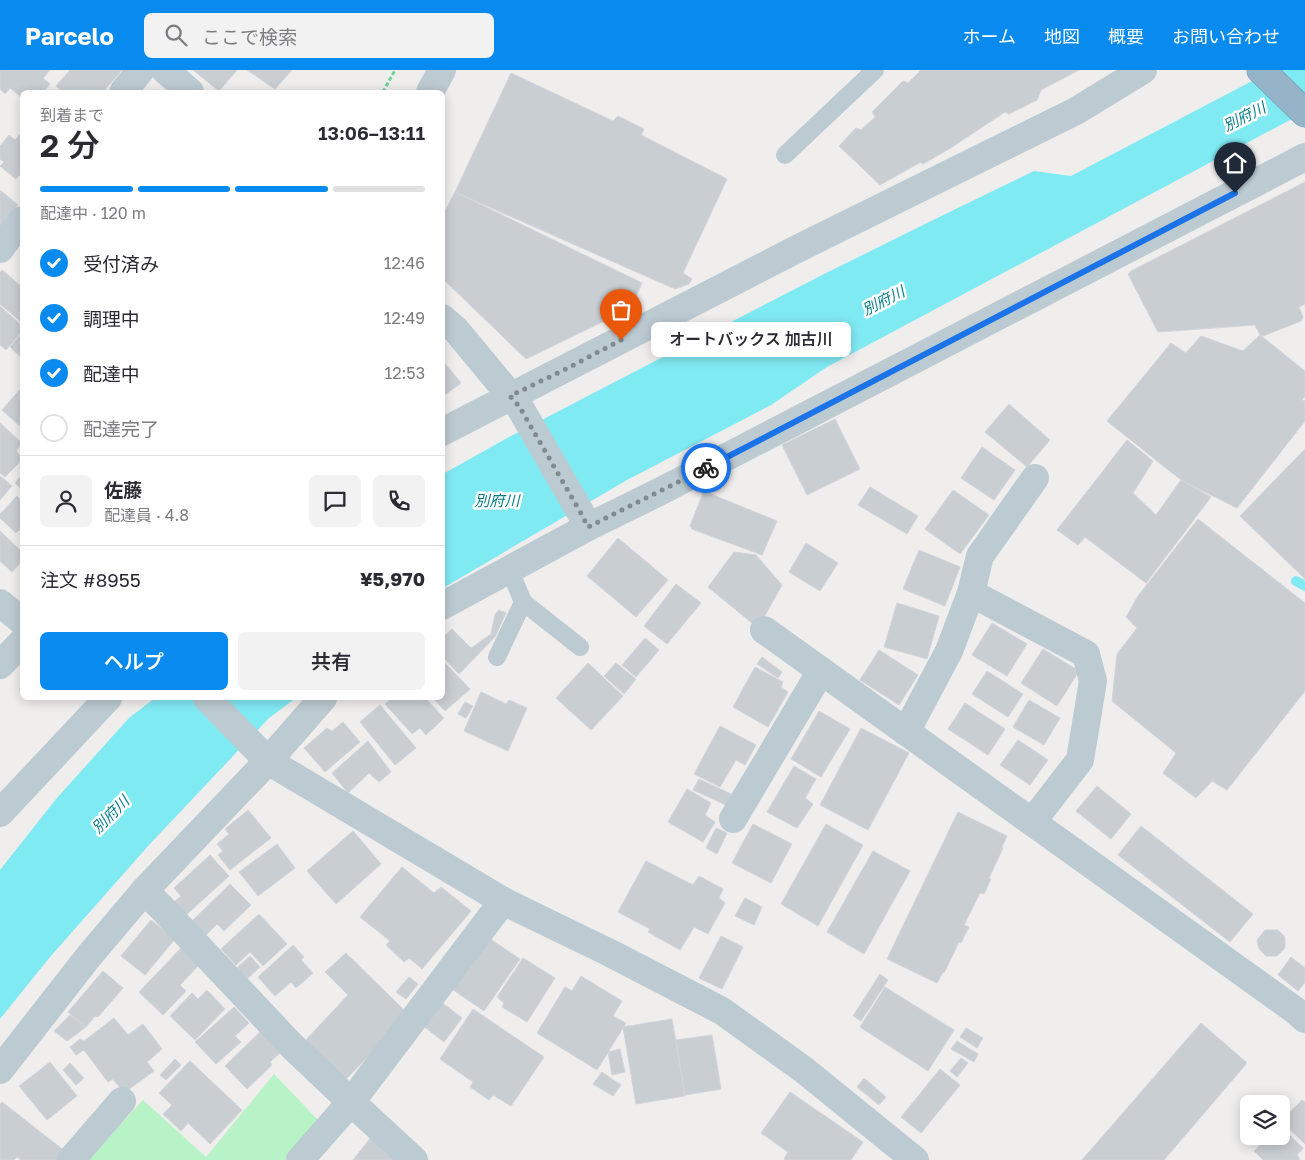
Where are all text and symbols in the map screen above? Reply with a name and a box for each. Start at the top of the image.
search box [144,13,494,58]
text: Parcelo [25,21,114,50]
icon: search [162,21,190,49]
text: ここで検索 [202,25,297,48]
text: ホーム [963,25,1016,47]
text: 地図 [1044,25,1080,47]
text: 概要 [1108,25,1144,47]
text: お問い合わせ [1172,25,1280,47]
water label: 別府川 [1220,97,1270,134]
text: 到着まで [40,105,104,125]
text: 13:06–13:11 [318,121,425,144]
text: 2 分 [40,126,99,164]
pin [1214,142,1256,193]
icon: home [1221,149,1249,177]
text: 配達中 · 120 m [40,203,146,223]
icon: check [40,249,68,277]
text: 受付済み [83,252,159,275]
text: 12:46 [384,253,425,273]
water label: 別府川 [859,281,909,318]
pin [600,289,642,340]
icon: bag [607,296,635,324]
icon: check [40,304,68,332]
text: 調理中 [83,307,140,330]
text: 12:49 [384,308,425,328]
callout: オートバックス 加古川 [651,322,851,358]
text: オートバックス 加古川 [669,329,833,349]
icon: check [40,359,68,387]
text: 配達中 [83,362,140,385]
text: 12:53 [385,363,425,383]
text: 配達完了 [83,417,159,440]
courier [681,443,731,493]
icon: bike [692,454,720,482]
button: person [40,475,92,527]
button: chat [309,475,361,527]
button: phone [373,475,425,527]
text: 佐藤 [104,478,142,501]
water label: 別府川 [474,491,521,509]
text: 配達員 · 4.8 [104,505,189,525]
text: ¥5,970 [360,567,425,590]
text: 注文 #8955 [40,568,141,591]
button: ヘルプ [40,632,228,690]
button: 共有 [238,632,425,690]
water label: 別府川 [88,790,134,836]
map controls [1240,1095,1290,1145]
button: layers [1240,1095,1290,1145]

